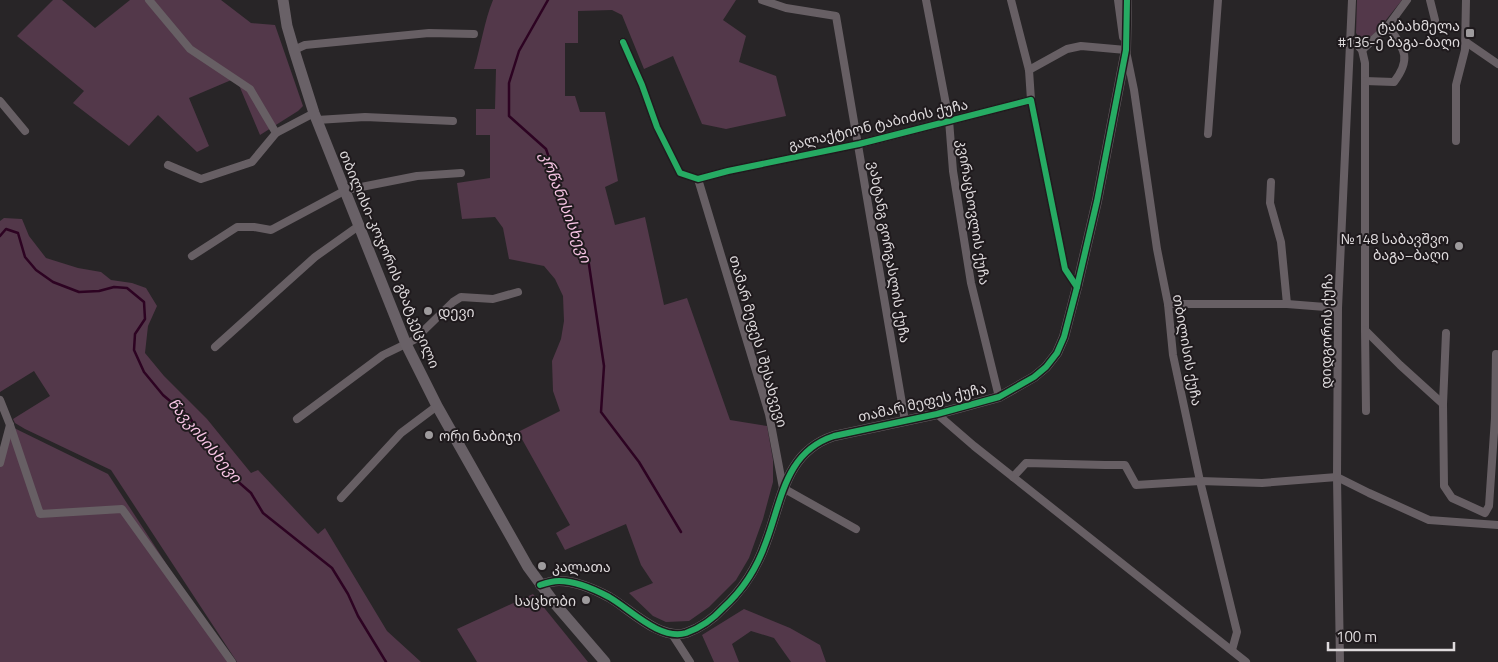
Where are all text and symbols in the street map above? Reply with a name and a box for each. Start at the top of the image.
place label: ტაბახმელა #136-ე ბაგა-ბაღი [1338,15,1460,52]
marker: ტაბახმელა #136-ე ბაგა-ბაღი [1464,27,1476,39]
street label: გალაქტიონ ტაბიძის ქუჩა [786,93,970,155]
street label: კვირაცხოვლის ქუჩა [952,138,996,286]
street label: თბილისი-კოჯორის გზატკეცილი [334,147,446,371]
water label: კრწანისისხევი [534,148,598,267]
street label: ვახტანგ გორგასლის ქუჩა [864,159,916,345]
place label: №148 საბავშვო ბაგა–ბაღი [1341,228,1449,265]
marker: №148 საბავშვო ბაგა–ბაღი [1453,240,1465,252]
street label: თამარ მეფეს I შესახვევი [724,252,794,430]
street label: დიდგორის ქუჩა [1314,273,1338,389]
street label: თბილისის ქუჩა [1168,293,1208,407]
place label: დევი [438,301,474,322]
marker: დევი [422,305,434,317]
street label: თამარ მეფეს ქუჩა [856,377,988,427]
water label: წავკისისხევი [163,393,248,488]
place label: ორი ნაბიჯი [439,425,521,446]
marker: ორი ნაბიჯი [423,429,435,441]
place label: კალათა [552,556,611,577]
marker: კალათა [536,560,548,572]
place label: საცხობი [514,590,576,611]
marker: საცხობი [580,594,592,606]
scale bar [1328,620,1454,652]
text: 100 m [1336,625,1377,648]

